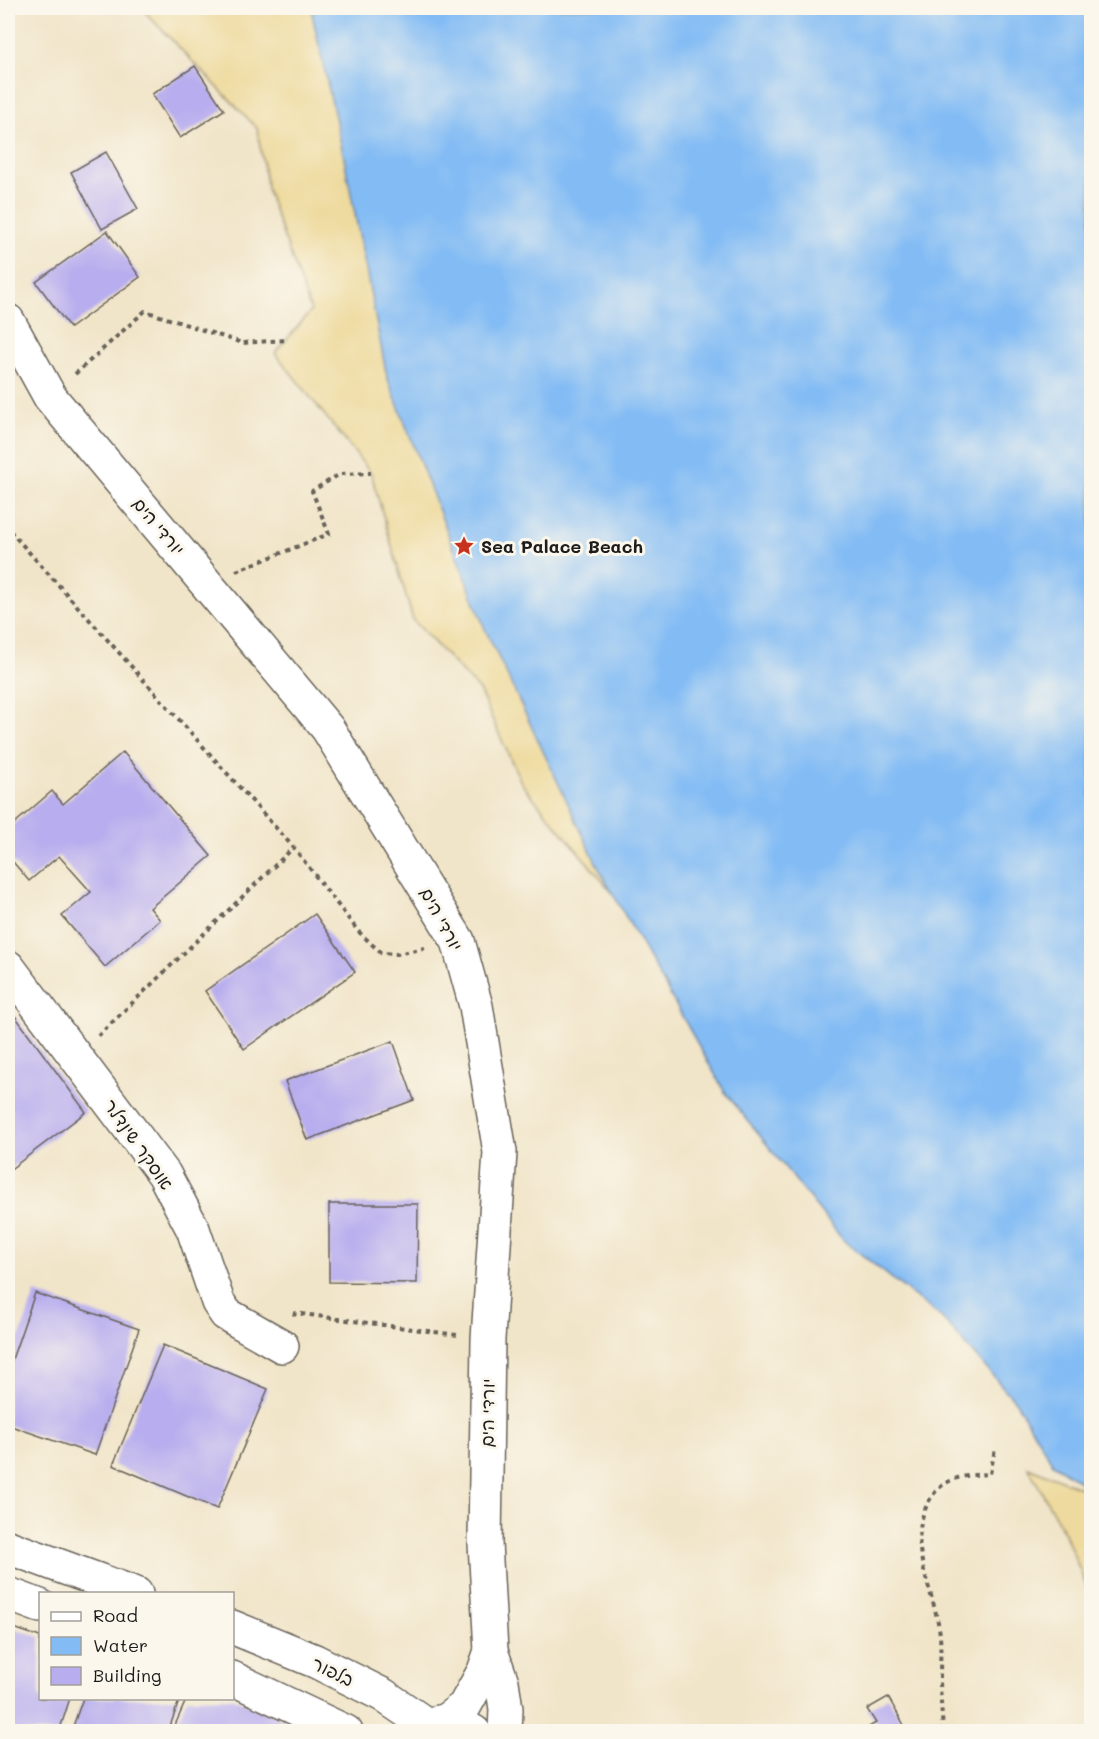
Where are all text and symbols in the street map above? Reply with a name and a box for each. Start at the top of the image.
street label: יורדי הים [128,492,190,560]
place icon: Sea Palace Beach [452,534,476,558]
place label: Sea Palace Beach [481,534,643,558]
street label: יורדי הים [415,883,469,955]
street label: אוסקר שינדלר [99,1094,179,1194]
street label: יורדי הים [474,1378,500,1448]
legend [39,1592,234,1700]
text: Road [93,1603,138,1627]
text: Water [93,1633,148,1657]
street label: בלפור [308,1651,358,1691]
text: Building [93,1663,161,1687]

